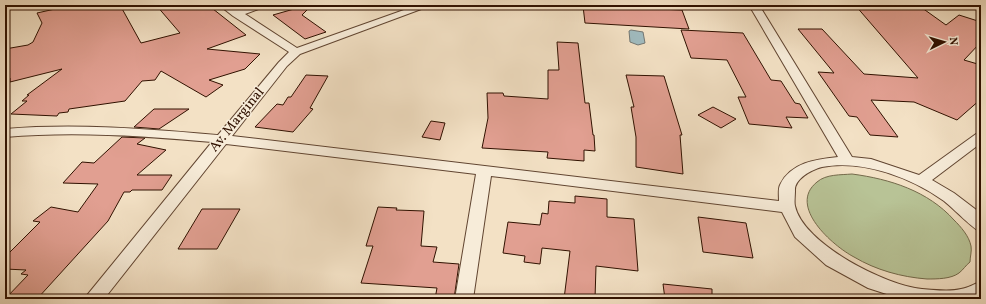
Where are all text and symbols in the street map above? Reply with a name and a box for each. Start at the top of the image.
north arrow [924,22,964,62]
text: N [945,37,960,46]
street label: Av. Marginal [205,84,269,156]

